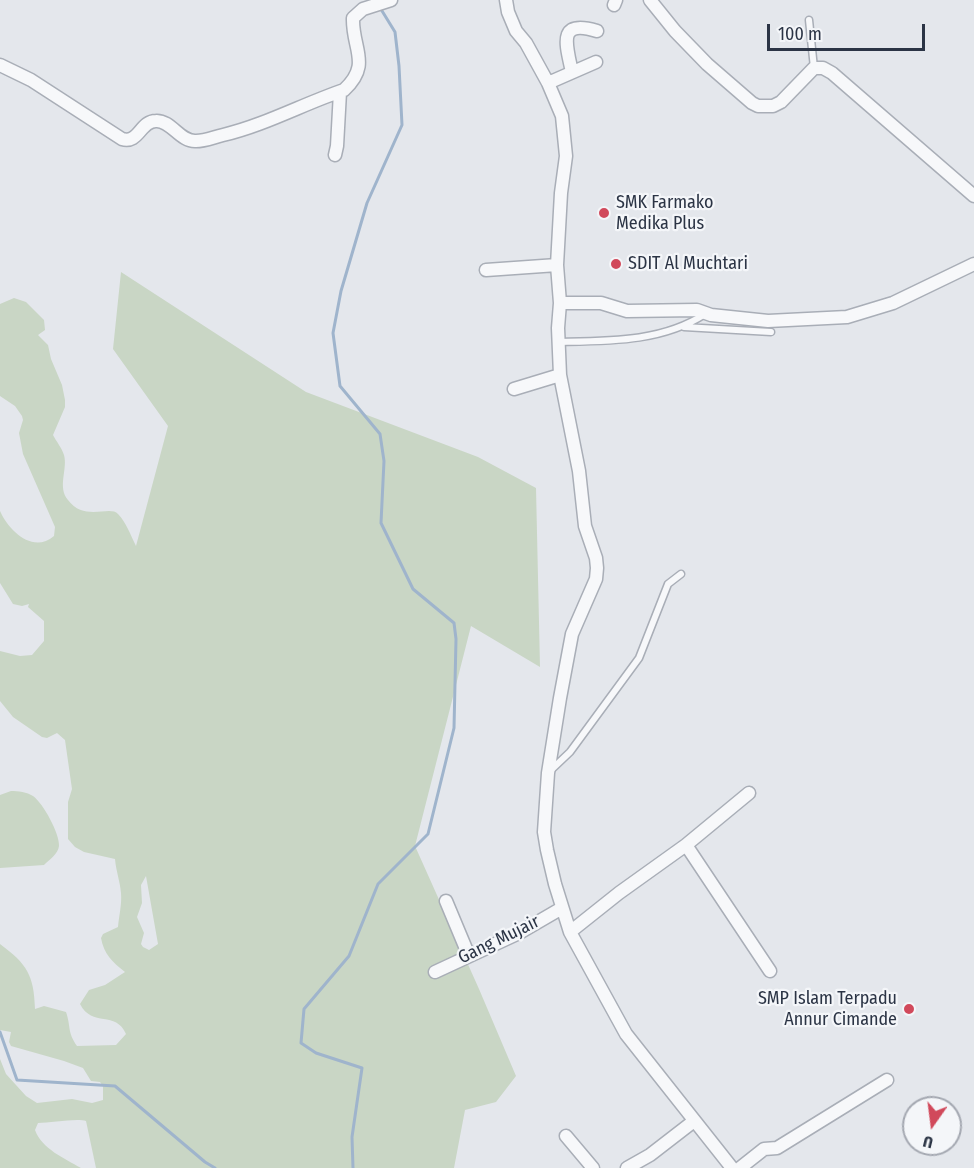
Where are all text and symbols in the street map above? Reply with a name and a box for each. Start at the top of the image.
scale bar [770,12,928,50]
text: 100 m [778,23,822,45]
place label: SMK Farmako Medika Plus [616,192,714,234]
marker: SMK Farmako Medika Plus [597,206,611,220]
place label: SDIT Al Muchtari [628,253,748,275]
marker: SDIT Al Muchtari [609,257,623,271]
street label: Gang Mujair [455,911,543,969]
place label: SMP Islam Terpadu Annur Cimande [758,988,897,1030]
marker: SMP Islam Terpadu Annur Cimande [902,1002,916,1016]
north arrow [902,1096,962,1156]
text: U [921,1132,935,1152]

